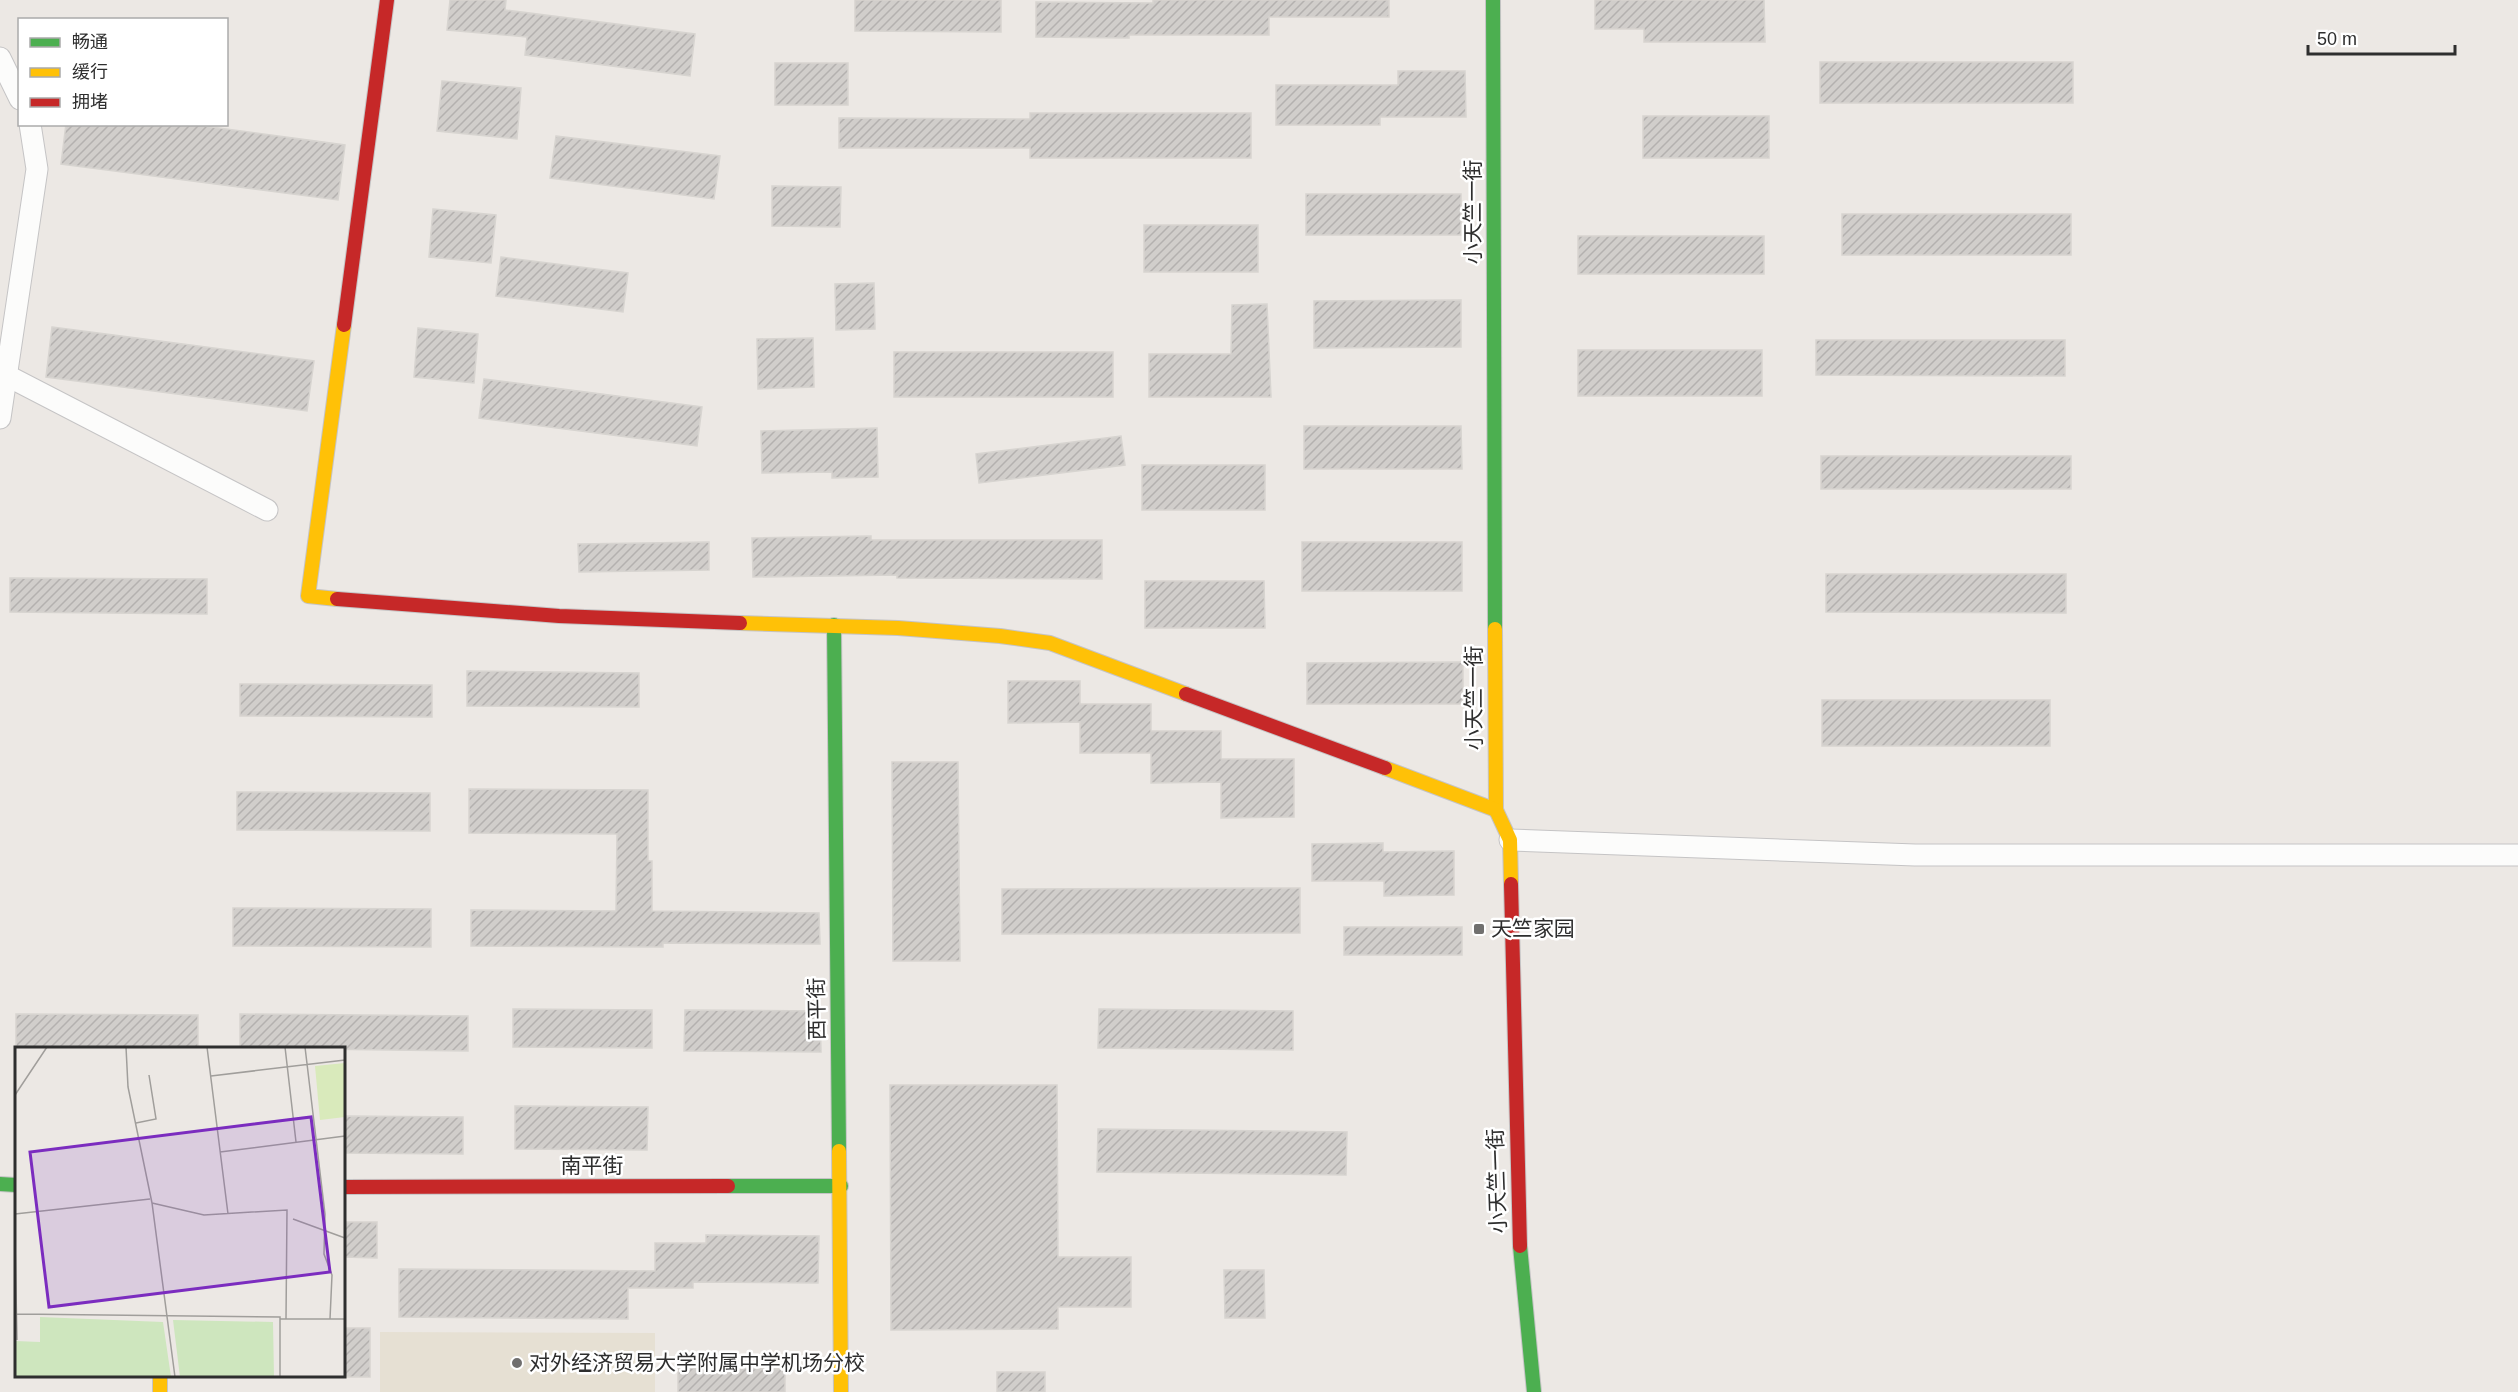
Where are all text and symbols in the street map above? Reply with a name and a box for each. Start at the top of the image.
legend [18,18,228,126]
scale bar [2308,18,2455,56]
text: 50 m [2317,29,2357,49]
text: 畅通 [72,32,108,52]
text: 缓行 [72,62,108,82]
text: 拥堵 [72,92,108,112]
street label: 小天竺一街 [1461,160,1484,265]
street label: 小天竺一街 [1462,646,1485,751]
place label: 天竺家园 [1491,917,1575,940]
marker: 天竺家园 [1472,922,1486,936]
street label: 西平街 [804,977,829,1041]
inset map [15,1047,345,1377]
street label: 小天竺一街 [1483,1128,1510,1234]
street label: 南平街 [561,1154,624,1177]
place label: 对外经济贸易大学附属中学机场分校 [529,1351,865,1374]
marker: 对外经济贸易大学附属中学机场分校 [510,1356,524,1370]

